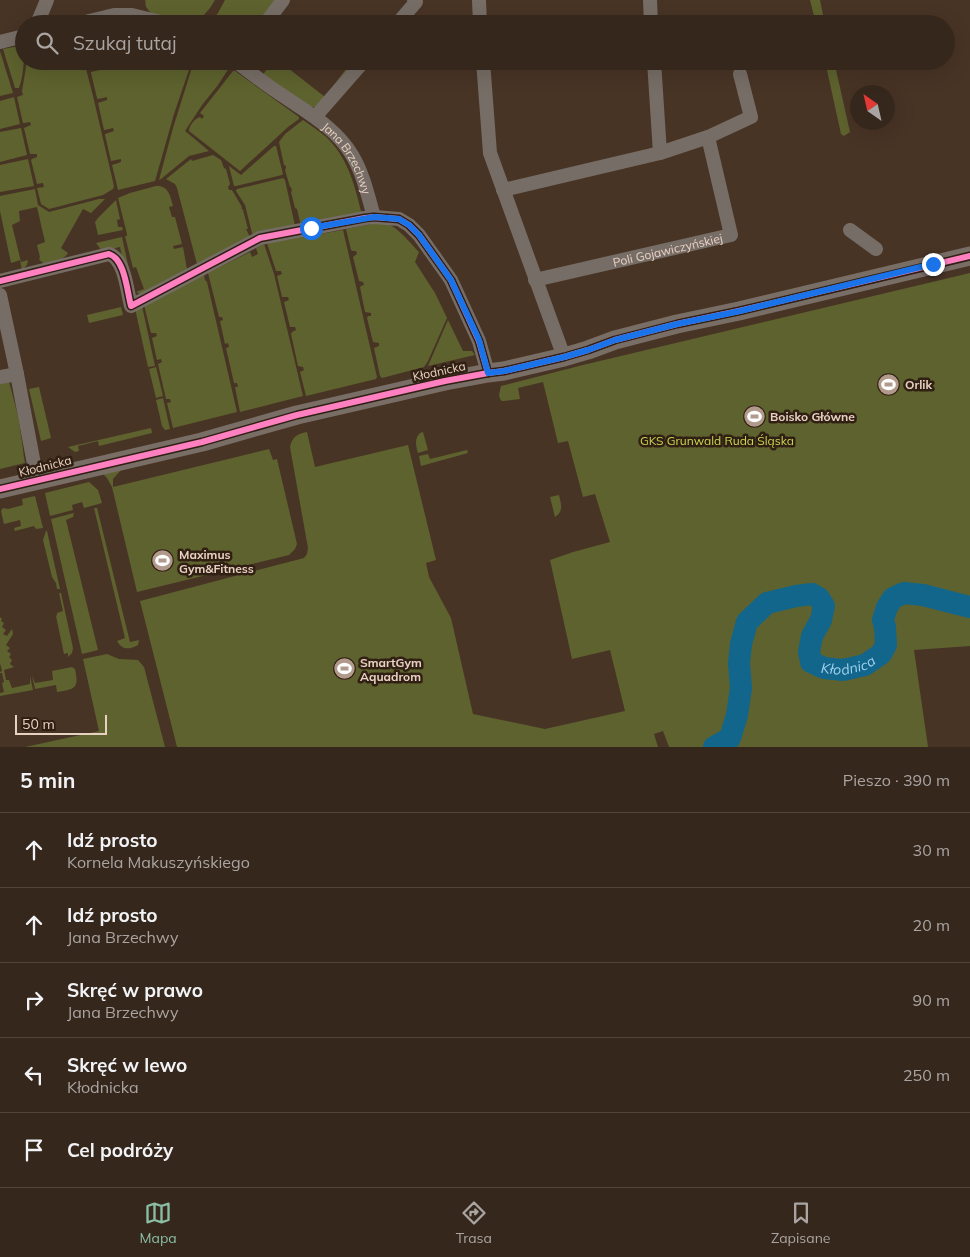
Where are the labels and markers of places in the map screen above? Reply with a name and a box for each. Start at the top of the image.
sports icon: Orlik [877,372,901,396]
place label: Orlik [905,377,932,392]
sports icon: Boisko Główne [742,404,766,428]
place label: Boisko Główne [770,409,855,424]
place label: Maximus Gym&Fitness [179,547,254,576]
sports icon: Maximus Gym&Fitness [151,549,175,573]
place label: SmartGym Aquadrom [360,655,422,684]
sports icon: SmartGym Aquadrom [332,657,356,681]

